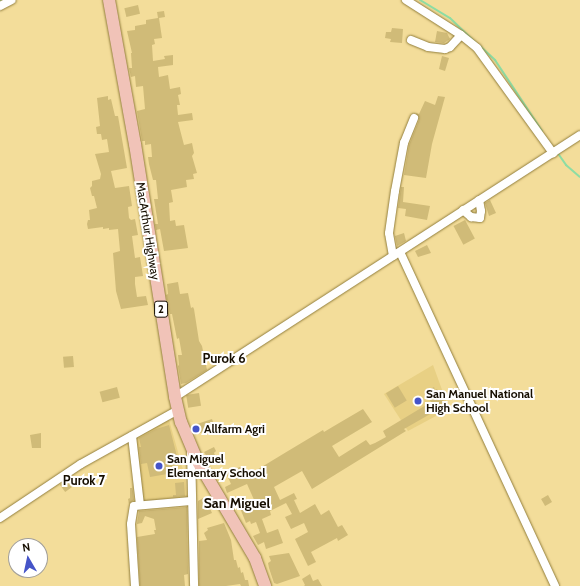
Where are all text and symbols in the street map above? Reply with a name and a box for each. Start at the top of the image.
street label: MacArthur Highway [133,181,163,281]
road number: 2 [154,300,168,318]
district label: Purok 6 [203,350,245,366]
place label: San Manuel National High School [426,387,533,415]
marker: San Manuel National High School [413,396,423,406]
place label: Allfarm Agri [204,422,265,436]
marker: Allfarm Agri [191,424,201,434]
place label: San Miguel Elementary School [167,452,265,480]
marker: San Miguel Elementary School [154,461,164,471]
district label: Purok 7 [63,472,105,488]
district label: San Miguel [204,495,270,511]
north arrow [8,538,48,578]
text: N [21,540,31,555]

